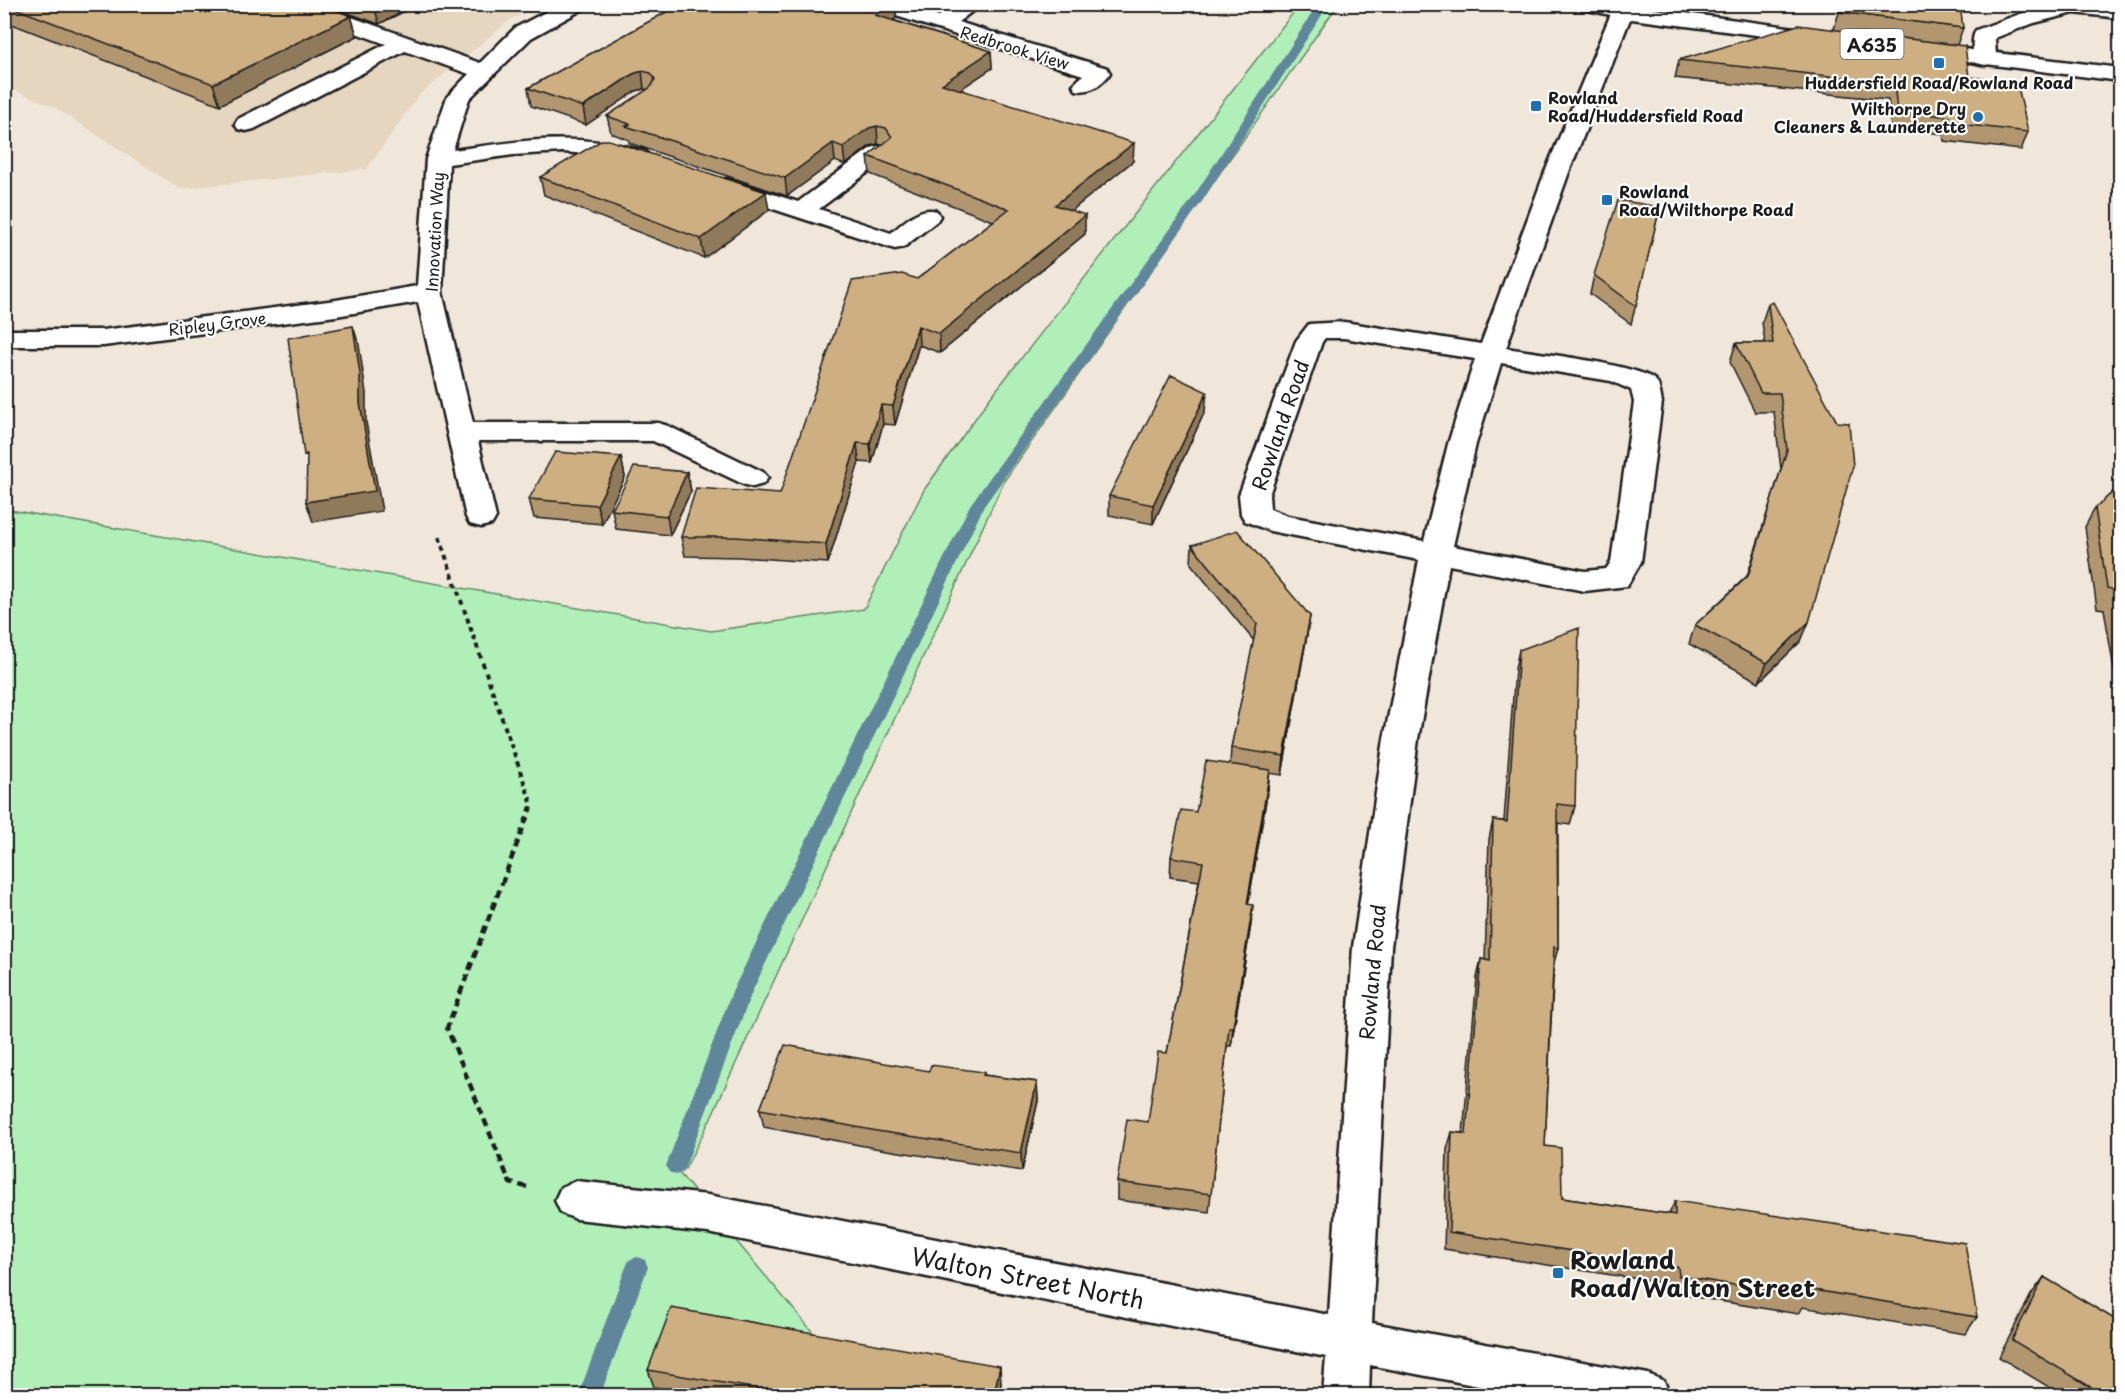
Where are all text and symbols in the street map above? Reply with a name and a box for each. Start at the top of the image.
street label: Redbrook View [958,19,1073,75]
road number: A635 [1840,29,1904,59]
marker: Huddersfield Road/Rowland Road [1932,56,1946,70]
place label: Huddersfield Road/Rowland Road [1805,70,2073,94]
place label: Rowland Road/Huddersfield Road [1548,85,1743,127]
place label: Wilthorpe Dry Cleaners & Launderette [1774,96,1966,138]
marker: Rowland Road/Huddersfield Road [1529,99,1543,113]
marker: Wilthorpe Dry Cleaners & Launderette [1971,110,1985,124]
street label: Innovation Way [419,171,449,293]
place label: Rowland Road/Wilthorpe Road [1619,179,1794,221]
marker: Rowland Road/Wilthorpe Road [1600,193,1614,207]
street label: Ripley Grove [167,305,267,341]
street label: Rowland Road [1244,356,1316,494]
street label: Rowland Road [1351,903,1393,1041]
street label: Walton Street North [908,1237,1148,1317]
place label: Rowland Road/Walton Street [1570,1241,1815,1305]
marker: Rowland Road/Walton Street [1551,1266,1565,1280]

